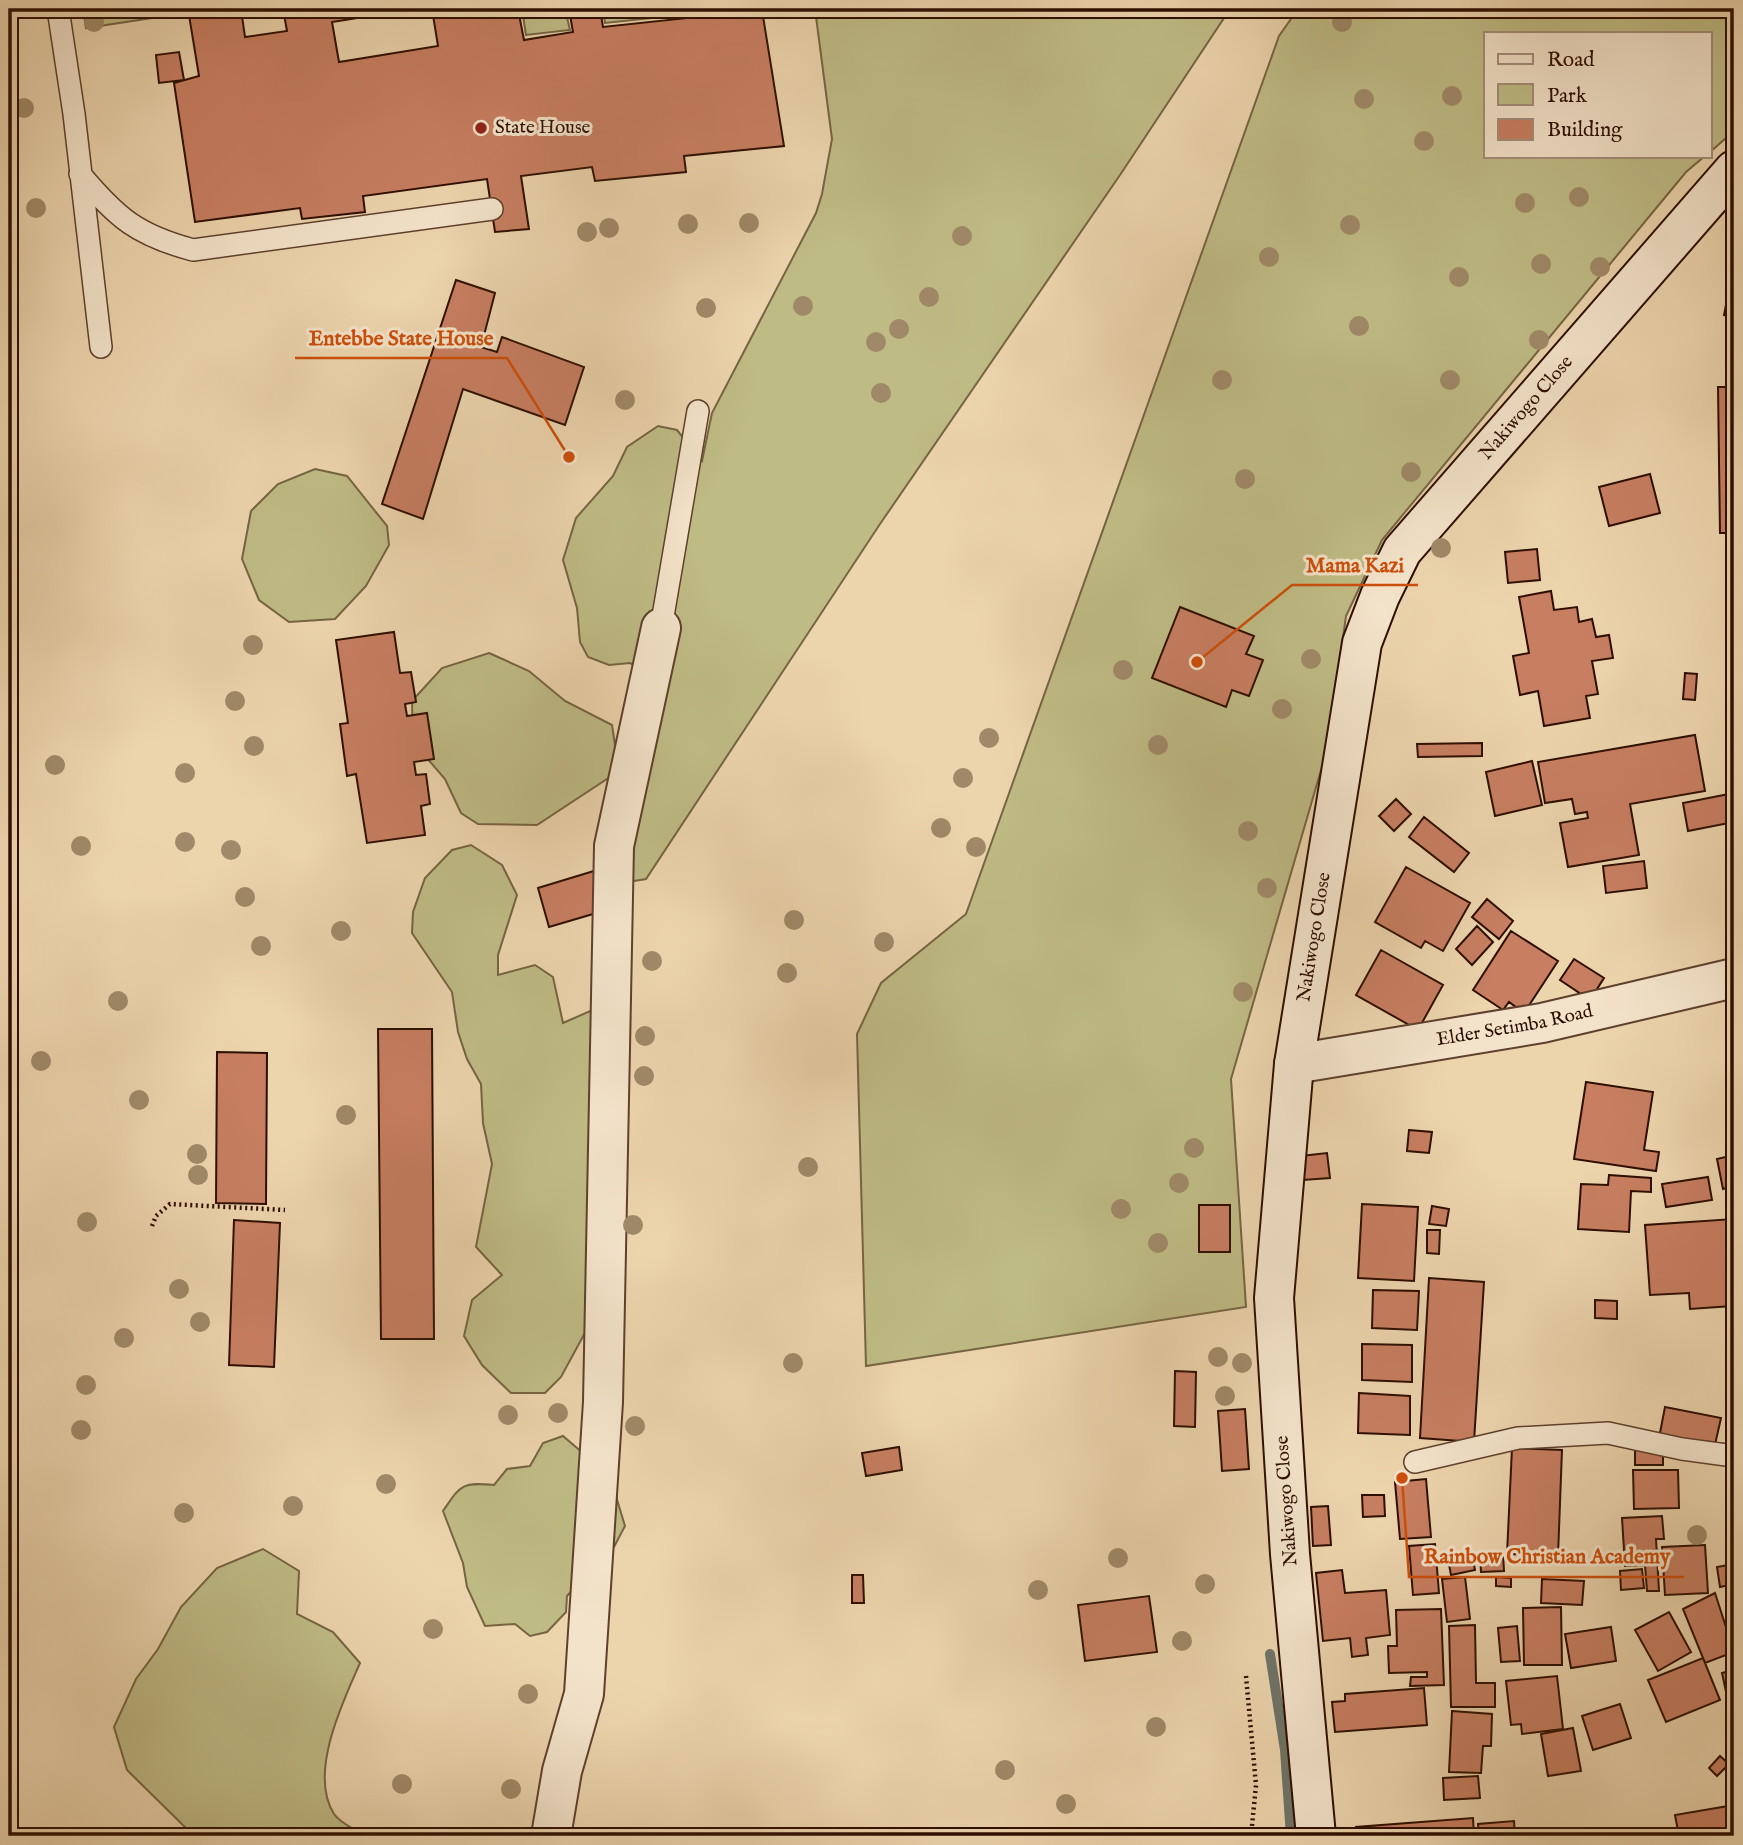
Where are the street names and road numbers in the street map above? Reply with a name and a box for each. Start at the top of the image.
street label: Nakiwogo Close [1475,351,1579,465]
street label: Nakiwogo Close [1292,870,1337,1004]
street label: Elder Setimba Road [1435,999,1596,1052]
street label: Nakiwogo Close [1270,1435,1304,1567]

